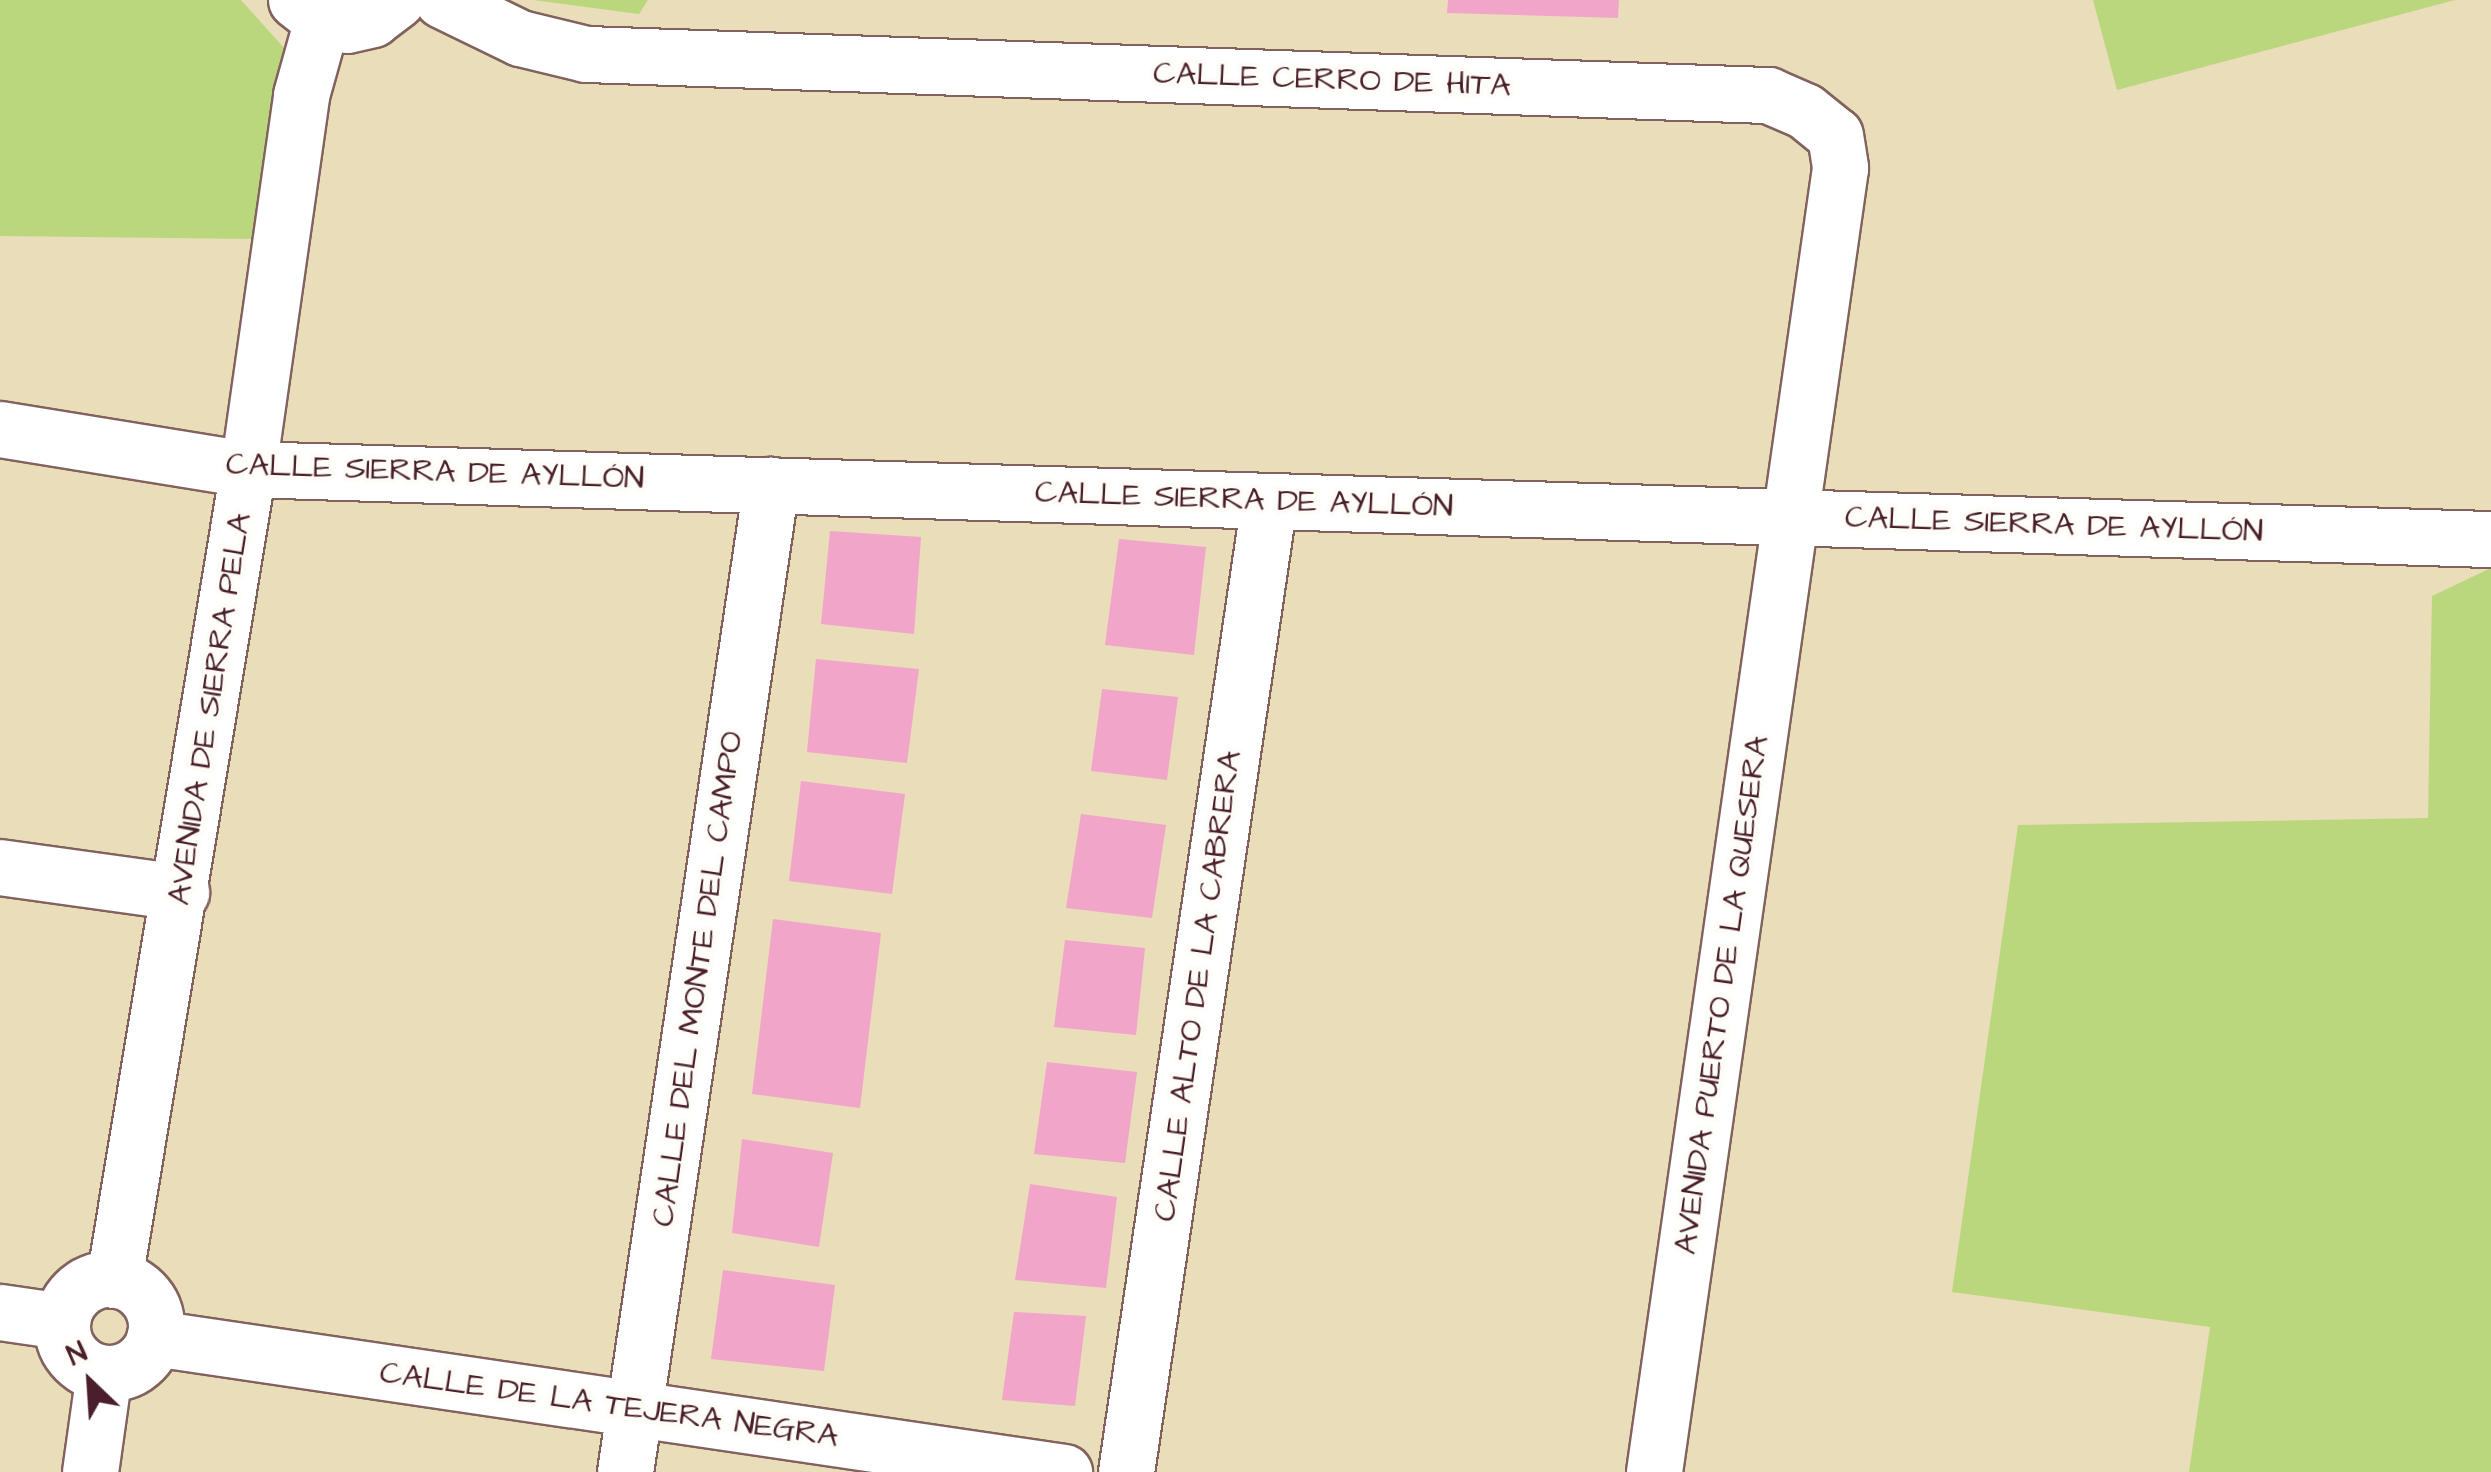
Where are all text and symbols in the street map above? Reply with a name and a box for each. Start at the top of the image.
street label: CALLE CERRO DE HITA [1153,55,1511,105]
street label: CALLE SIERRA DE AYLLÓN [225,446,645,498]
street label: CALLE SIERRA DE AYLLÓN [1034,474,1454,526]
street label: CALLE SIERRA DE AYLLÓN [1844,499,2264,551]
street label: AVENIDA DE SIERRA PELA [160,510,260,908]
street label: CALLE DEL MONTE DEL CAMPO [644,729,752,1229]
street label: AVENIDA PUERTO DE LA QUESERA [1667,733,1777,1257]
street label: CALLE ALTO DE LA CABRERA [1146,748,1250,1224]
north arrow [40,1332,140,1432]
text: N [61,1333,93,1376]
street label: CALLE DE LA TEJERA NEGRA [377,1354,841,1456]

